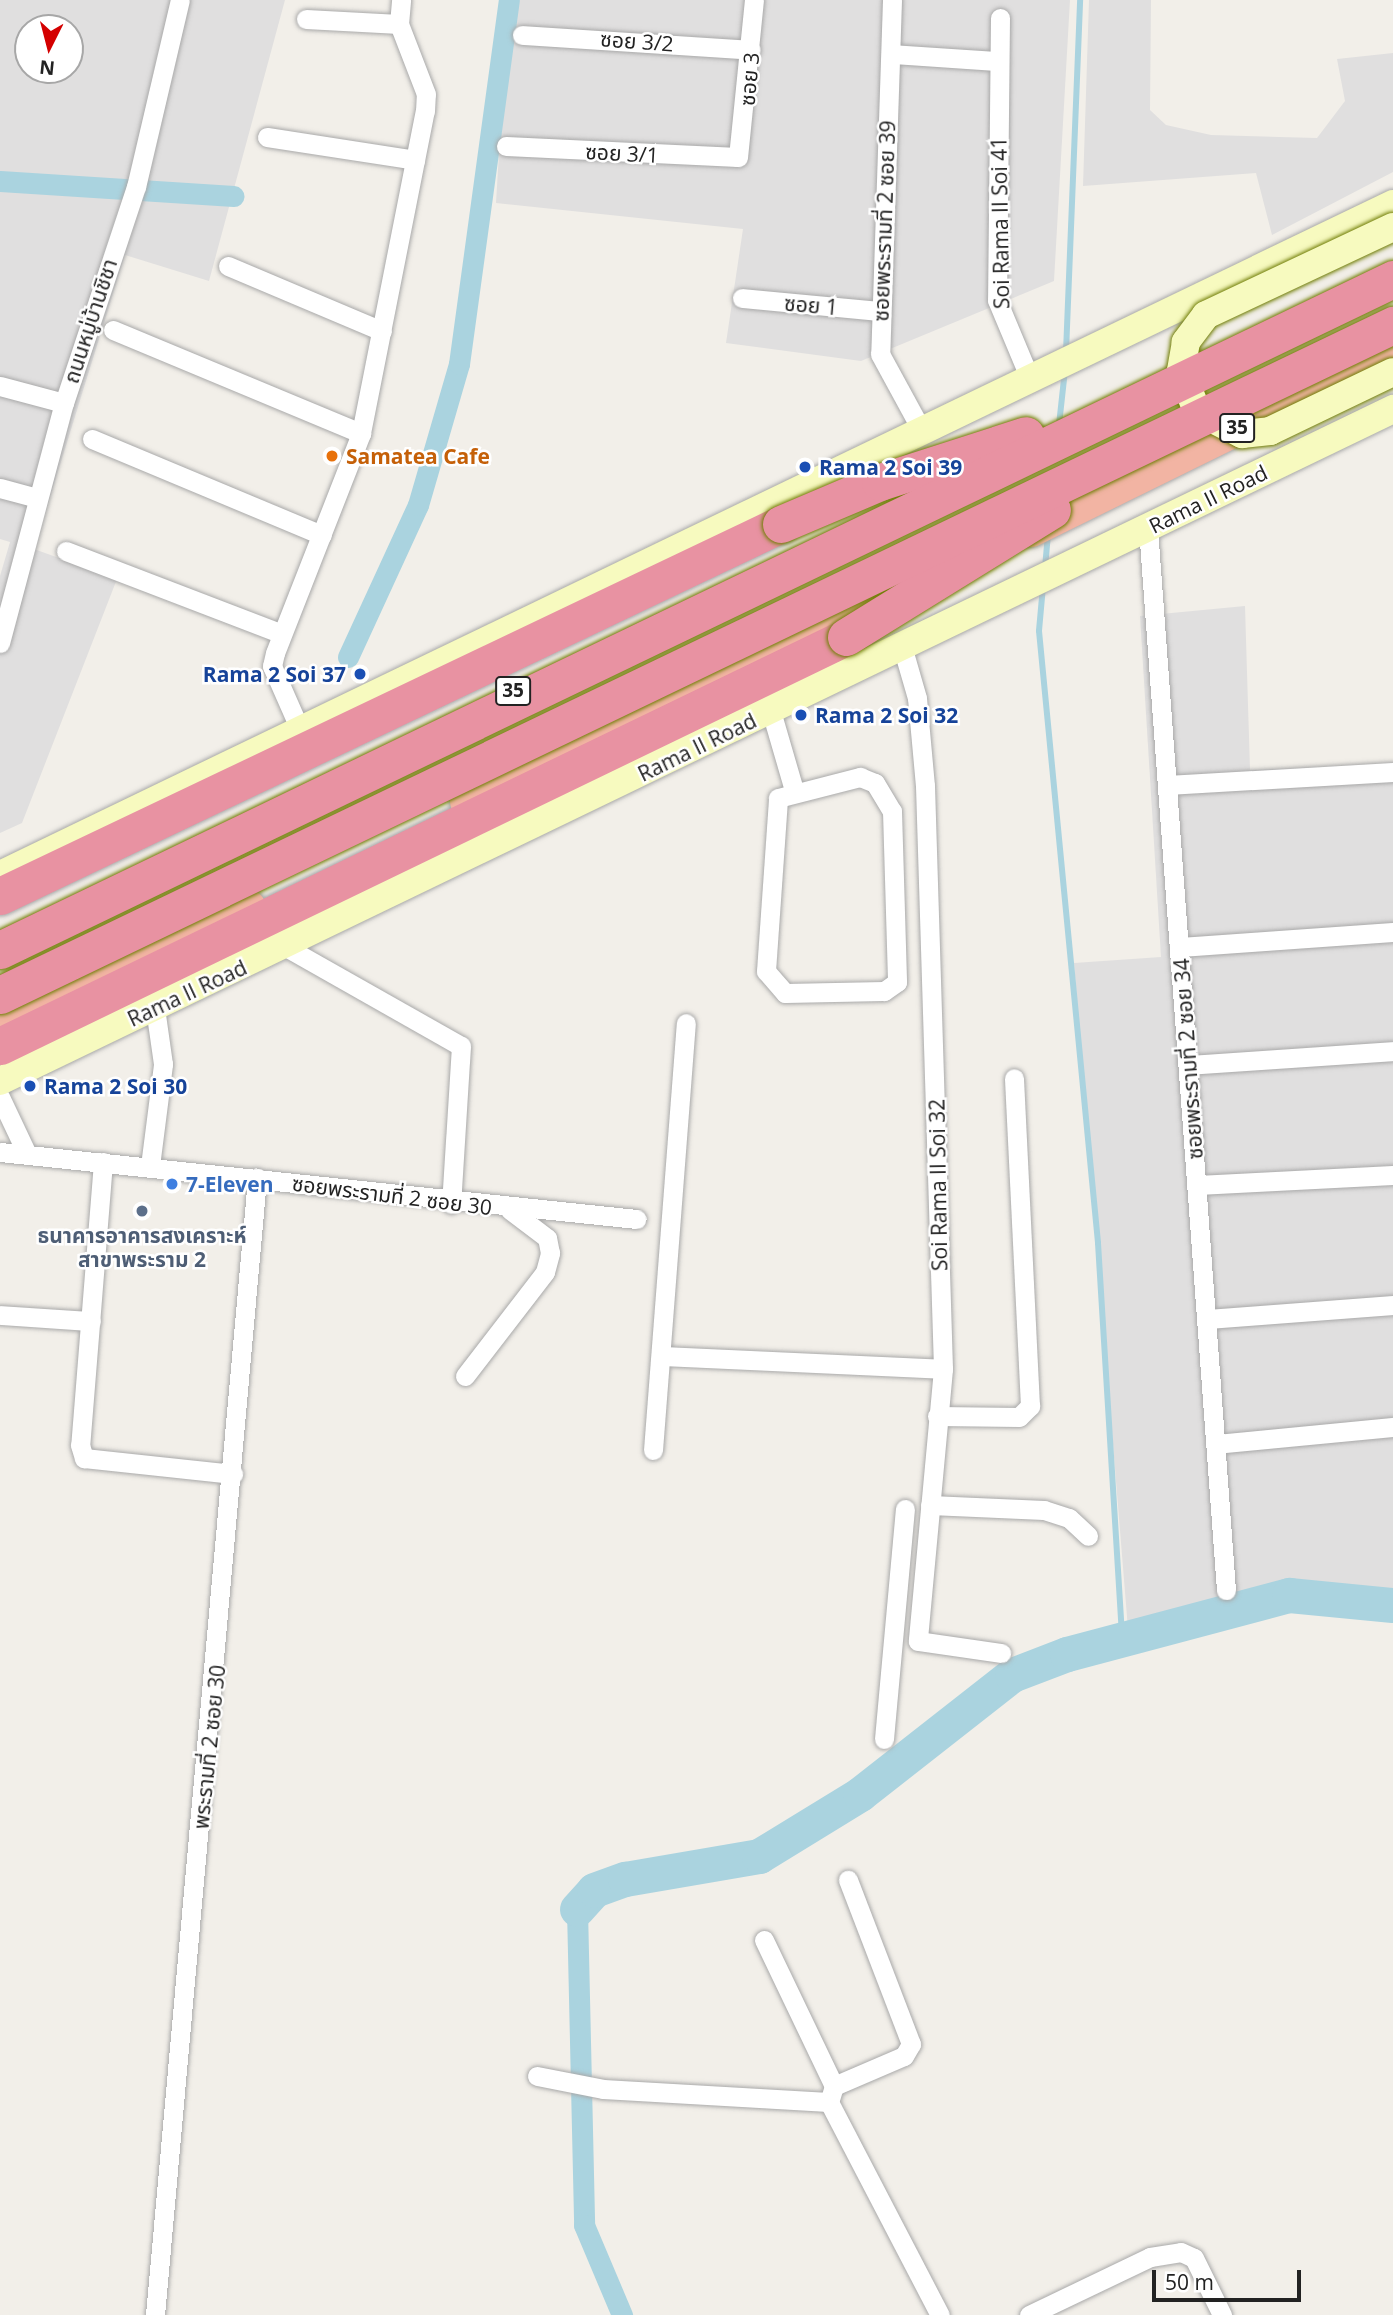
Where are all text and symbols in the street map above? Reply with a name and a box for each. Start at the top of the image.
north arrow [14,14,84,84]
street label: ซอย 3/2 [600,26,674,56]
street label: ซอย 3 [734,51,764,107]
text: N [38,54,56,82]
street label: ซอยพระรามที่ 2 ซอย 39 [868,120,900,322]
street label: Soi Rama II Soi 41 [986,137,1014,309]
street label: ซอย 3/1 [585,138,659,168]
street label: ถนนหมู่บ้านชิชา [58,256,122,386]
street label: ซอย 1 [783,290,839,320]
road number: 35 [1218,412,1256,444]
place label: Samatea Cafe [346,443,490,469]
marker: Samatea Cafe [324,448,340,464]
place label: Rama 2 Soi 39 [819,454,962,480]
marker: Rama 2 Soi 39 [797,459,813,475]
street label: Rama II Road [1145,460,1271,538]
place label: Rama 2 Soi 37 [203,661,346,687]
marker: Rama 2 Soi 37 [352,666,368,682]
road number: 35 [494,676,532,706]
place label: Rama 2 Soi 32 [815,702,958,728]
marker: Rama 2 Soi 32 [793,707,809,723]
street label: Rama II Road [634,708,760,786]
street label: Rama II Road [123,954,251,1032]
street label: ซอยพระรามที่ 2 ซอย 34 [1168,958,1208,1160]
place label: Rama 2 Soi 30 [44,1073,187,1099]
marker: Rama 2 Soi 30 [22,1078,38,1094]
street label: Soi Rama II Soi 32 [924,1099,952,1271]
street label: ซอยพระรามที่ 2 ซอย 30 [291,1170,493,1220]
place label: 7-Eleven [186,1171,273,1197]
marker: 7-Eleven [164,1176,180,1192]
marker: ธนาคารอาคารสงเคราะห์ สาขาพระราม 2 [134,1203,150,1219]
place label: ธนาคารอาคารสงเคราะห์ สาขาพระราม 2 [38,1222,246,1272]
street label: พระรามที่ 2 ซอย 30 [188,1664,230,1830]
scale bar [1155,2256,1304,2300]
text: 50 m [1165,2268,1214,2296]

